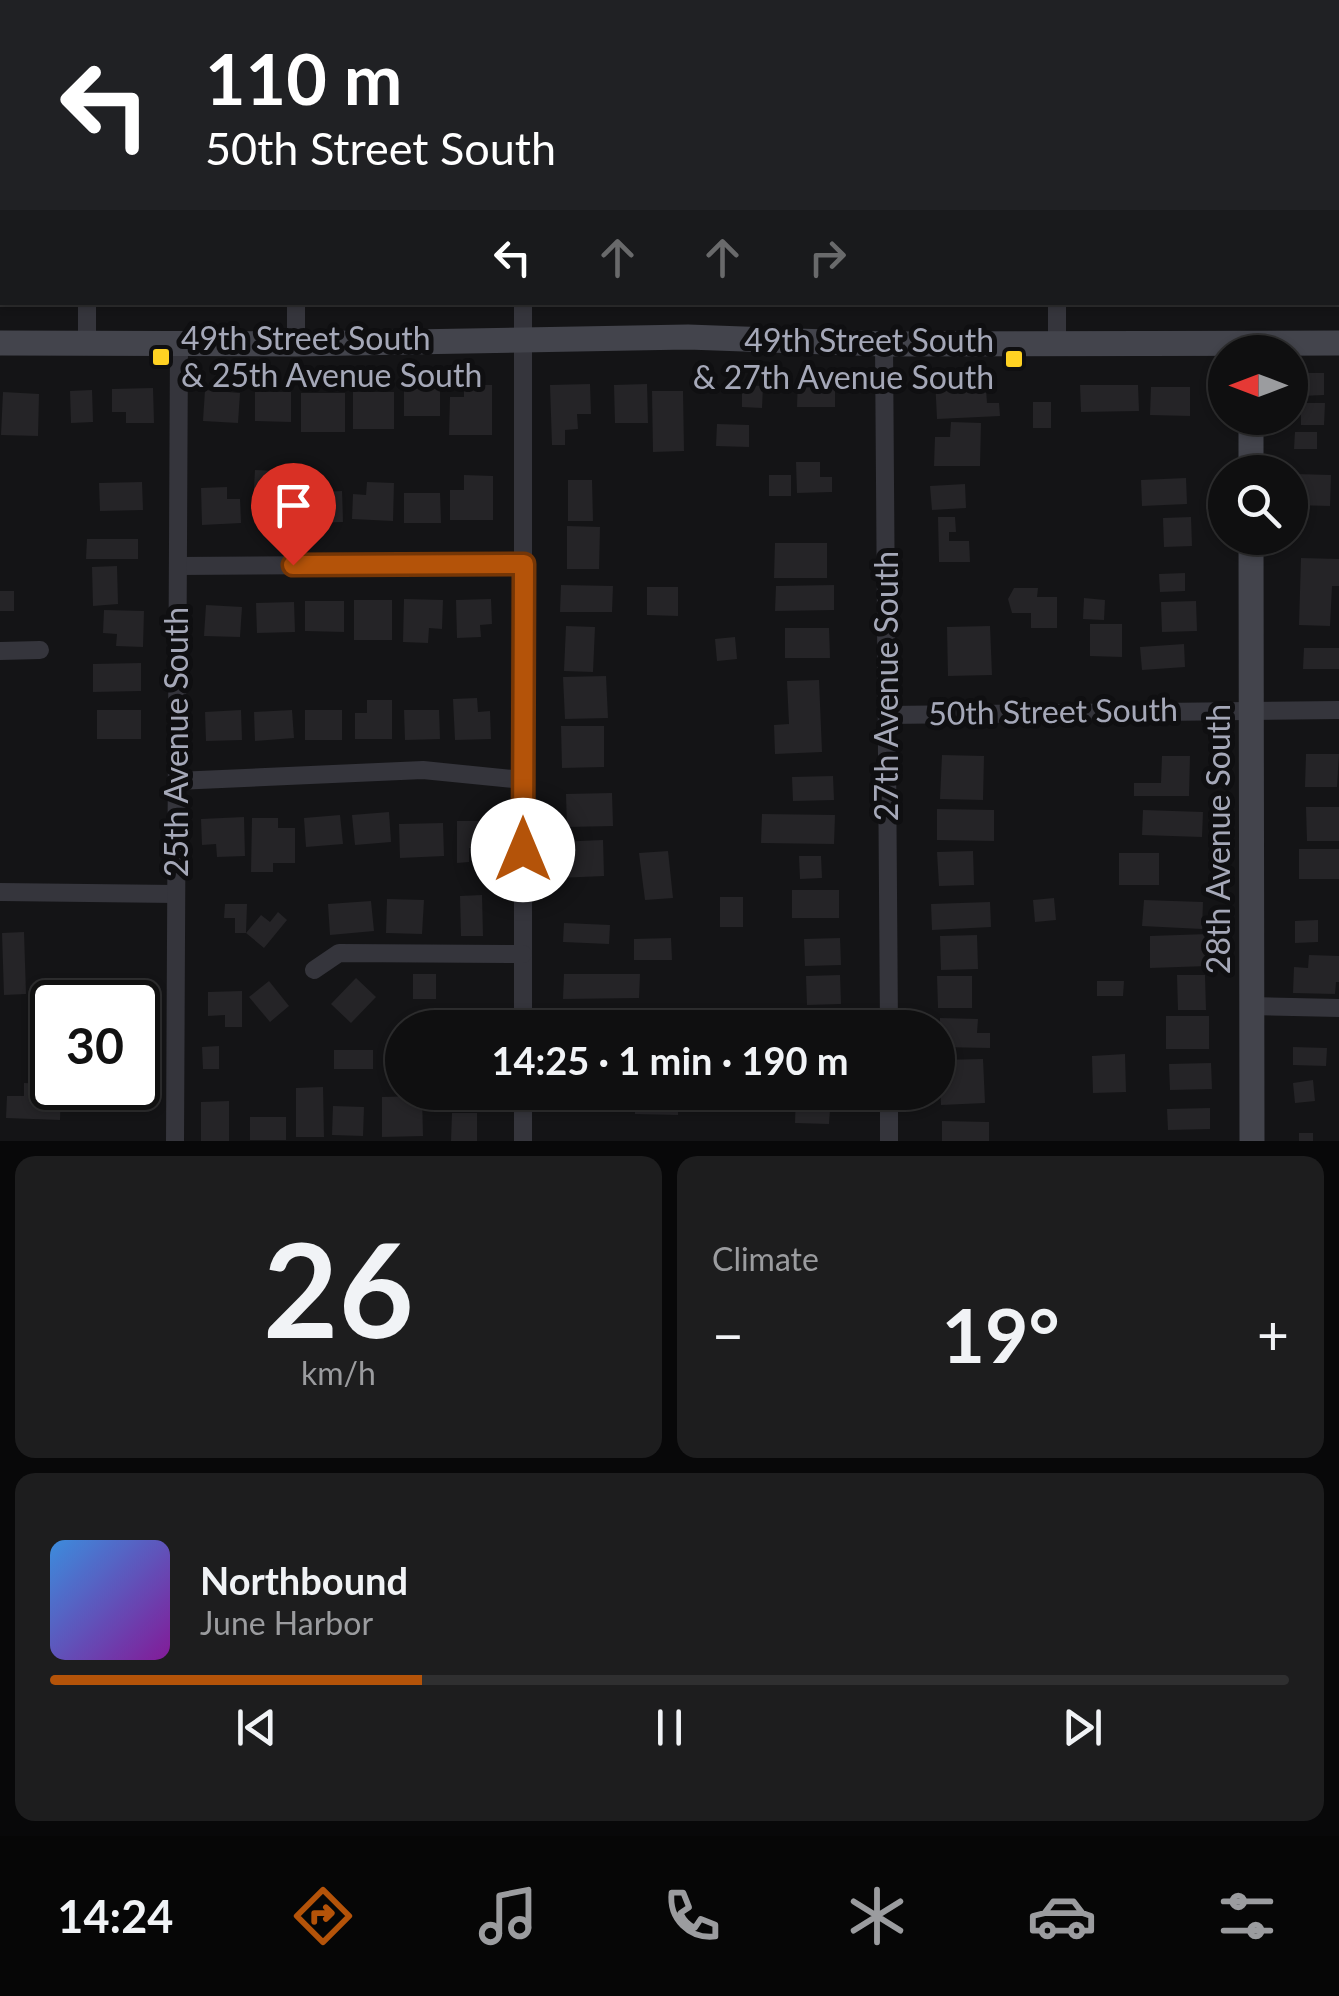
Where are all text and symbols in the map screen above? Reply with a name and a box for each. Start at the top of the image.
text: 110 m [205,36,402,120]
icon: left [40,40,170,170]
text: 50th Street South [205,121,556,175]
icon: left [485,230,540,285]
icon: ahead [590,230,645,285]
icon: ahead [695,230,750,285]
icon: right [800,230,855,285]
place label: 49th Street South & 25th Avenue South [181,318,482,394]
place label: 49th Street South & 27th Avenue South [693,320,994,396]
north arrow [1208,335,1308,435]
map controls [1208,335,1308,555]
marker: 49th Street South & 25th Avenue South [150,346,172,368]
marker: 49th Street South & 27th Avenue South [1003,348,1025,370]
button: search [1208,455,1308,555]
pin [251,463,336,566]
icon: arrive [266,478,321,533]
street label: 27th Avenue South [866,551,905,821]
street label: 25th Avenue South [156,607,195,877]
street label: 50th Street South [928,689,1178,732]
street label: 28th Avenue South [1198,704,1237,974]
position arrow [471,798,575,902]
speed limit sign: 30 [30,980,160,1110]
text: 14:25 · 1 min · 190 m [491,1037,849,1083]
text: 26 [263,1210,414,1366]
text: Climate [712,1239,819,1278]
text: 19° [941,1289,1060,1379]
text: − [712,1301,744,1367]
text: + [1257,1301,1289,1367]
text: km/h [301,1353,376,1392]
text: Northbound [200,1557,408,1603]
text: June Harbor [200,1603,373,1642]
icon: previous [229,1700,284,1755]
icon: pause [642,1700,697,1755]
icon: next [1055,1700,1110,1755]
icon: directions [288,1881,358,1951]
icon: music [473,1881,543,1951]
icon: phone [657,1881,727,1951]
icon: climate [842,1881,912,1951]
icon: car [1027,1881,1097,1951]
icon: filters [1212,1881,1282,1951]
text: 14:24 [57,1889,173,1943]

